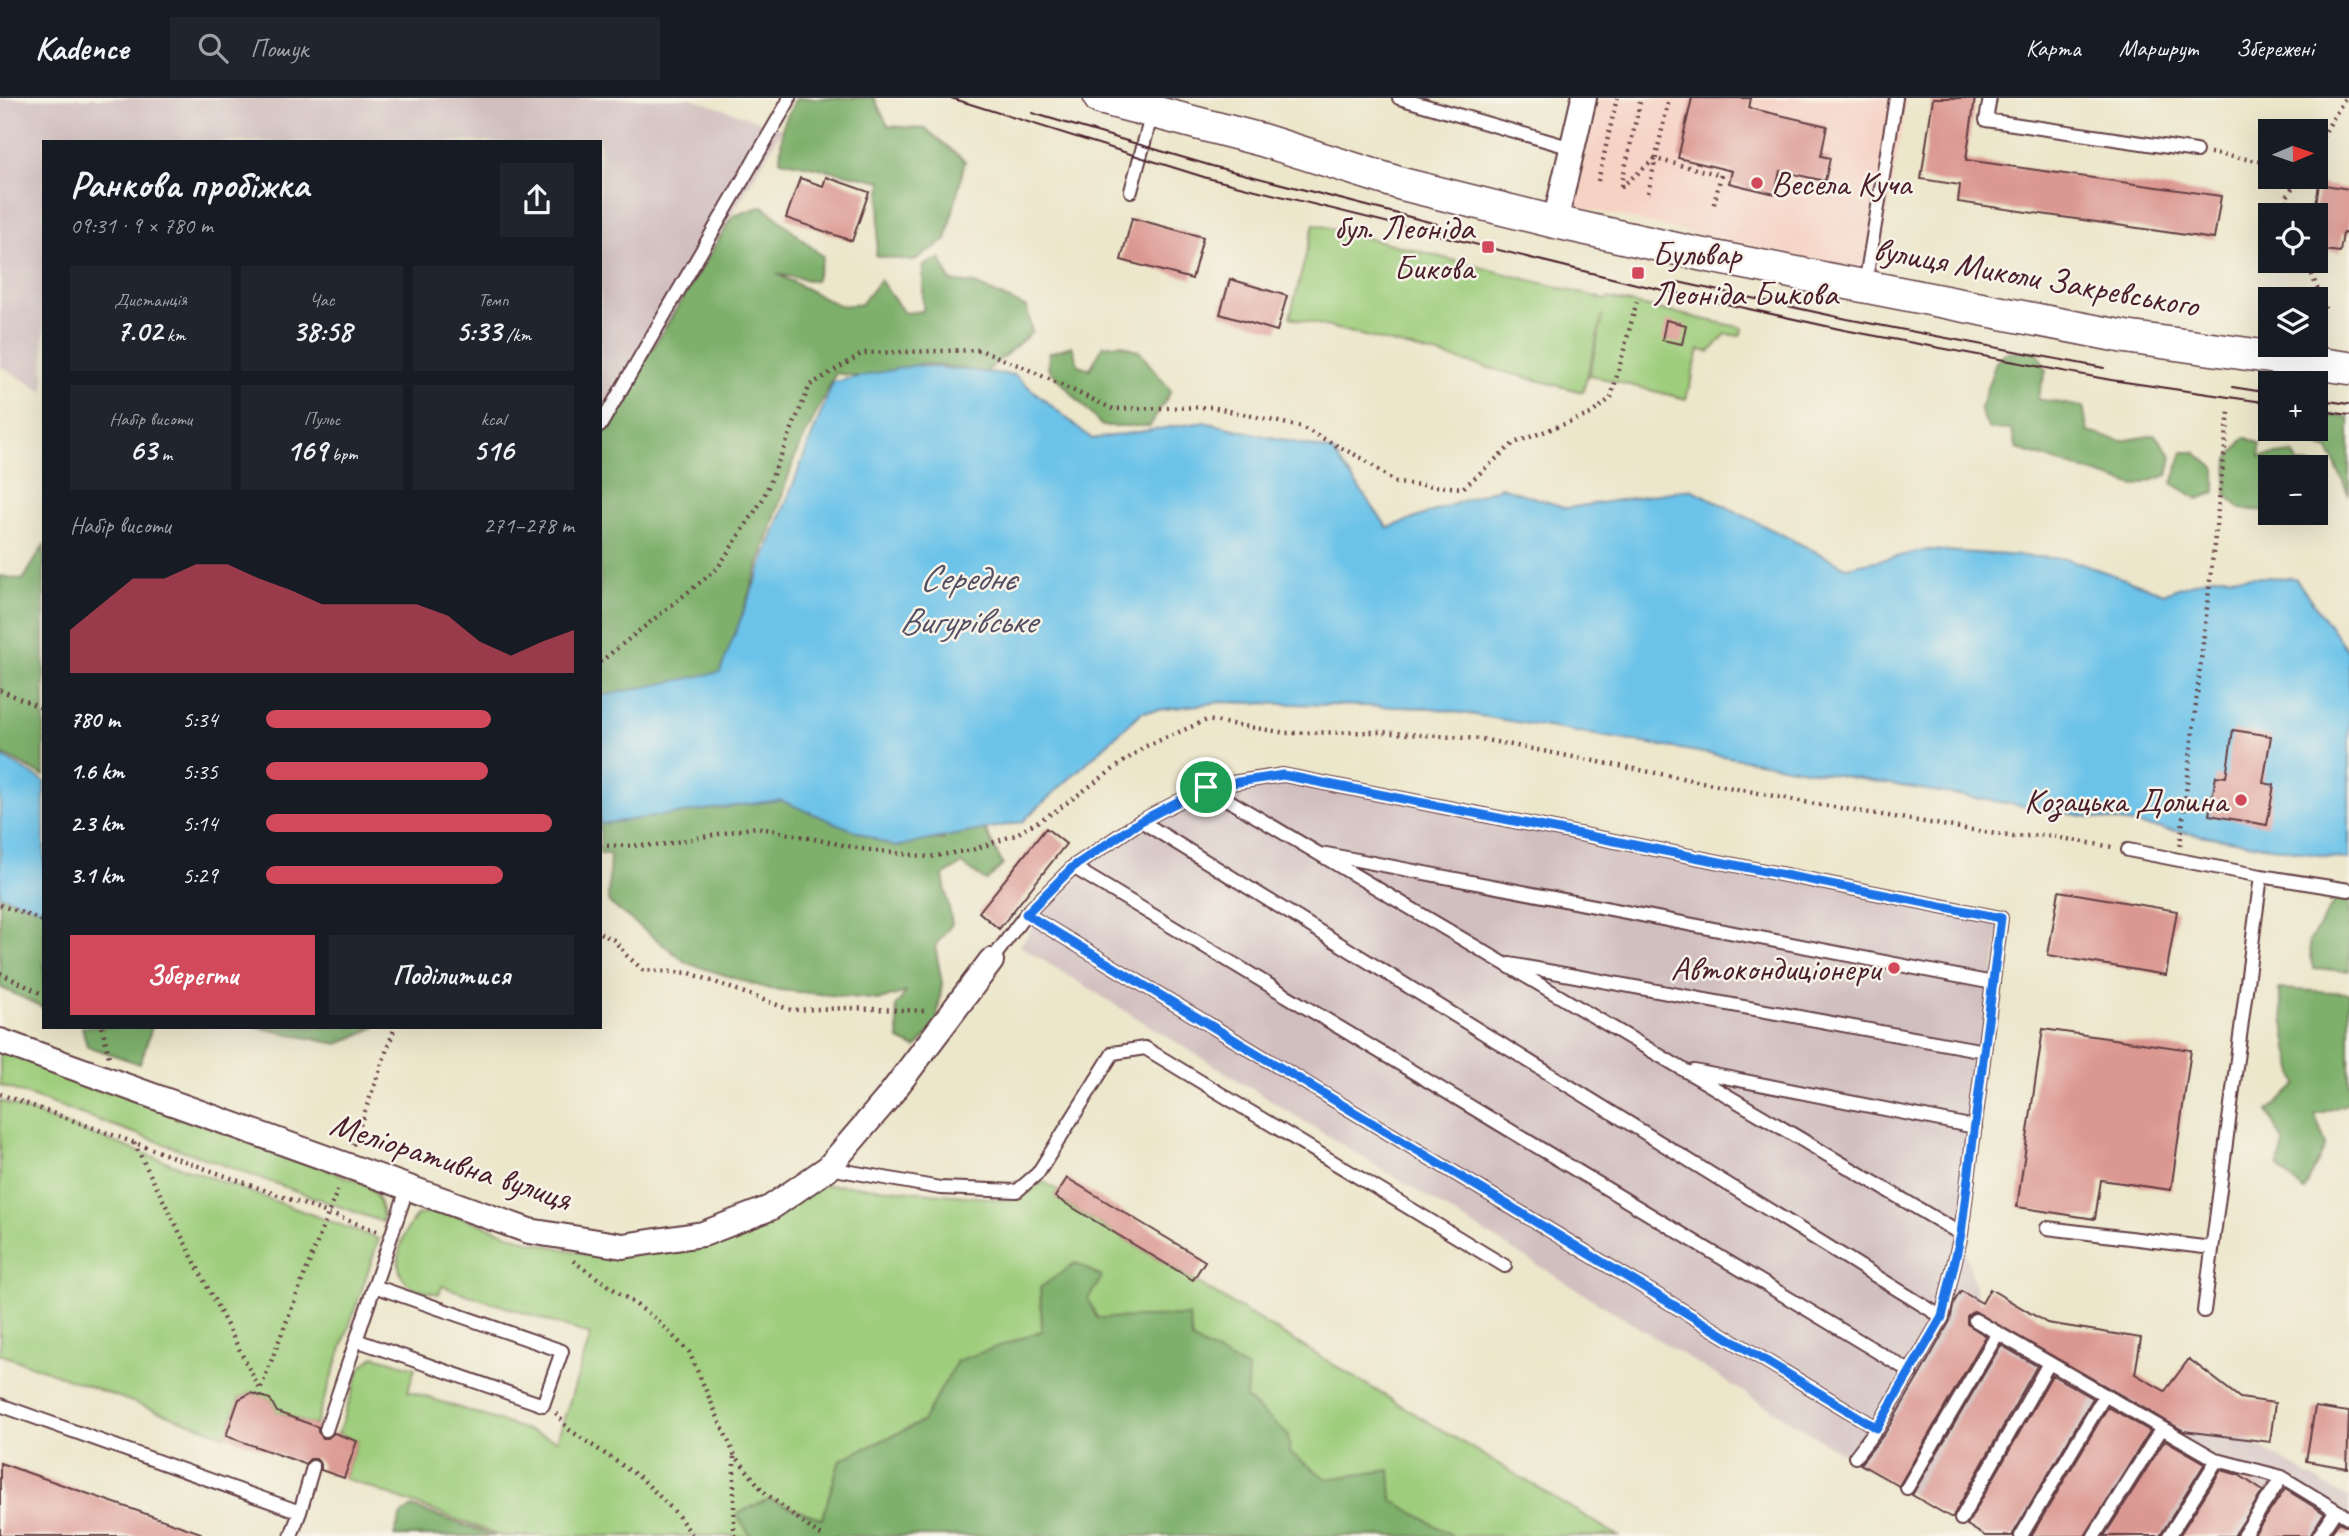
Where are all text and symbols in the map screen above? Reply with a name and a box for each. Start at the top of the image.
search box [170,17,660,80]
text: Kadence [35,27,128,69]
icon: search [194,29,232,67]
text: Пошук [250,32,308,65]
text: Карта [2026,33,2081,63]
text: Маршрут [2119,33,2198,63]
text: Збережені [2236,33,2314,63]
north arrow [2258,119,2328,189]
map controls [2258,119,2328,525]
text: Ранкова пробіжка [70,161,309,208]
place label: Весела Куча [1771,161,1913,206]
button: share [500,163,574,237]
marker: Весела Куча [1749,175,1765,191]
button: locate [2258,203,2328,273]
place label: бул. Леоніда Бикова [1334,205,1477,290]
text: 09:31 · 9 × 780 m [70,211,213,240]
street label: вулиця Миколи Закревського [1870,226,2204,328]
place label: Бульвар Леоніда Бикова [1652,231,1840,316]
marker: бул. Леоніда Бикова [1480,239,1496,255]
marker: Бульвар Леоніда Бикова [1630,265,1646,281]
button: layers [2258,287,2328,357]
text: Дистанція [114,288,187,312]
text: Час [309,288,335,312]
text: Темп [478,288,509,312]
text: 7.02 [116,312,162,350]
text: 38:58 [292,312,352,350]
text: 5:33 [456,312,502,350]
text: km [162,323,185,347]
text: /km [502,323,531,347]
button: + [2258,371,2328,441]
text: Набір висоти [109,407,192,431]
text: Пульс [304,407,340,431]
text: kcal [481,407,506,431]
text: 63 [129,431,157,469]
text: 169 [286,431,327,469]
text: 516 [473,431,514,469]
text: m [157,442,172,466]
text: bpm [327,442,358,466]
button: − [2258,455,2328,525]
text: Набір висоти [70,511,170,540]
text: 271–278 m [483,511,574,540]
water label: Середнє Вигурівське [899,554,1041,644]
text: 780 m [70,705,120,734]
text: 5:34 [182,705,218,734]
text: 1.6 km [70,757,124,786]
text: 5:35 [182,757,218,786]
pin [1176,757,1236,817]
icon: arrive [1187,768,1225,806]
place label: Козацька Долина [2024,778,2230,823]
marker: Козацька Долина [2233,792,2249,808]
text: 2.3 km [70,809,124,838]
text: 5:14 [182,809,218,838]
text: 3.1 km [70,861,124,890]
text: 5:29 [182,861,218,890]
button: Зберегти [70,935,315,1015]
button: Поділитися [329,935,574,1015]
place label: Автокондиціонери [1671,946,1884,991]
marker: Автокондиціонери [1886,960,1902,976]
street label: Меліоративна вулиця [325,1101,578,1221]

